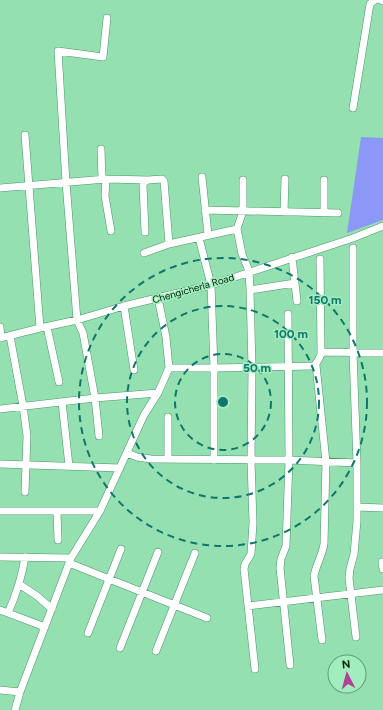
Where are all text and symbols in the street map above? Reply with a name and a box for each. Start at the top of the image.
street label: Chengicherla Road [151,271,236,306]
text: 150 m [308,293,342,307]
text: 100 m [274,327,308,341]
text: 50 m [243,361,271,375]
centre of rings [216,395,230,409]
north arrow [327,654,367,694]
text: N [341,658,351,671]

